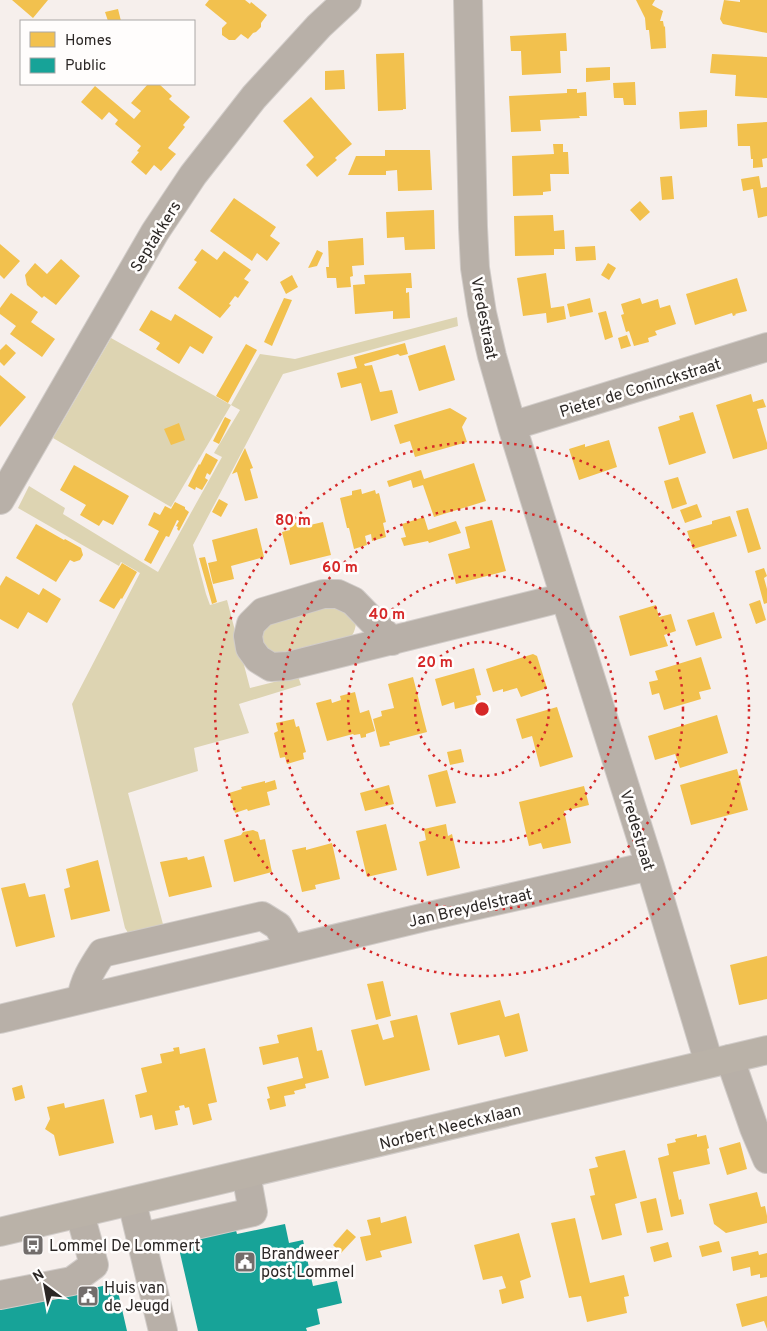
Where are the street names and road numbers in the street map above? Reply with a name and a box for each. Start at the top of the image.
street label: Septakkers [127,198,186,276]
street label: Vredestraat [465,276,501,361]
street label: Pieter de Coninckstraat [557,355,724,423]
street label: Vredestraat [614,788,658,873]
street label: Jan Breydelstraat [407,885,534,933]
street label: Norbert Neeckxlaan [378,1101,523,1155]

